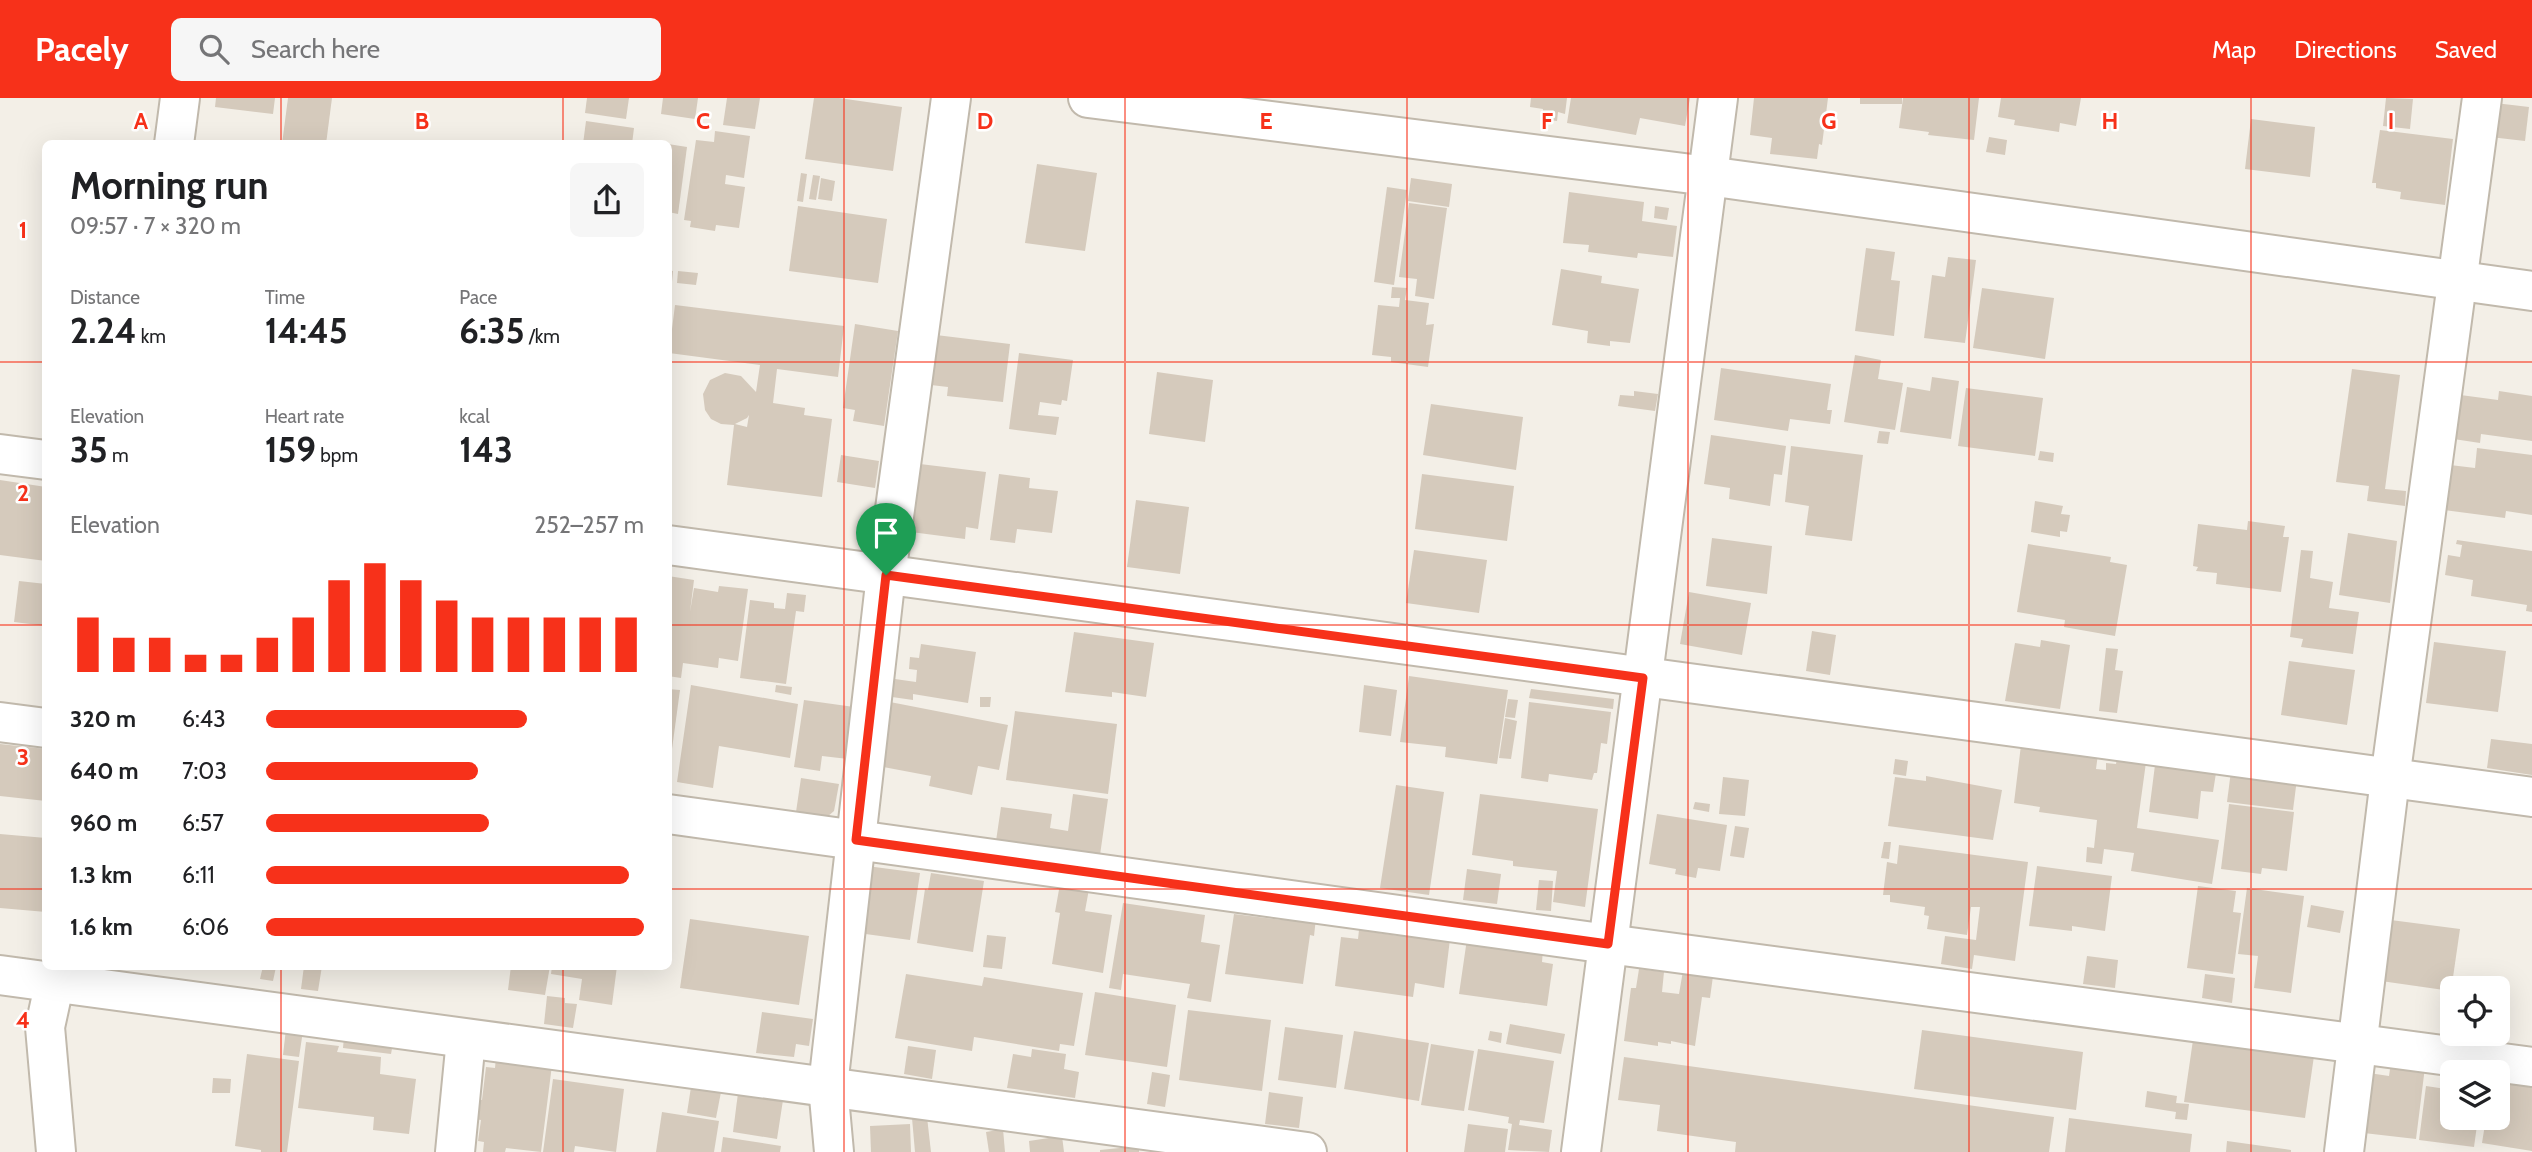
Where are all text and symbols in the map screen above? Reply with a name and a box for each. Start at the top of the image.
search box [171,18,661,81]
text: Pacely [35,29,129,69]
icon: search [195,30,233,68]
text: Search here [251,33,380,65]
text: Map [2212,35,2256,64]
text: Directions [2294,35,2397,64]
text: Saved [2435,35,2497,64]
text: A [134,107,149,135]
text: B [415,107,429,135]
text: C [696,107,710,135]
text: D [977,107,993,135]
text: E [1259,107,1273,135]
text: F [1541,107,1553,135]
text: G [1821,107,1837,135]
text: H [2102,107,2118,135]
text: I [2388,107,2394,135]
text: Morning run [70,162,269,209]
button: share [570,163,644,237]
text: 09:57 · 7 × 320 m [70,212,241,240]
text: 1 [19,216,27,244]
text: Distance [70,286,140,309]
text: Time [265,286,305,309]
text: Pace [459,286,497,309]
text: 2.24 [70,309,137,352]
text: 14:45 [265,309,348,352]
text: 6:35 [459,309,524,352]
text: km [137,325,166,348]
text: /km [524,325,560,348]
text: Elevation [70,405,144,428]
text: Heart rate [265,405,344,428]
text: kcal [459,405,490,428]
text: 35 [70,428,108,471]
text: 159 [265,428,316,471]
text: 143 [459,428,513,471]
text: m [108,444,129,467]
text: bpm [316,444,358,467]
text: 2 [17,479,29,507]
pin [856,503,916,575]
text: Elevation [70,511,160,539]
text: 252–257 m [534,511,644,539]
icon: arrive [867,514,905,552]
text: 320 m [70,705,136,733]
text: 6:43 [182,705,226,733]
text: 3 [17,743,29,771]
text: 640 m [70,757,139,785]
text: 7:03 [182,757,227,785]
text: 960 m [70,809,137,837]
text: 6:57 [182,809,224,837]
text: 1.3 km [70,861,132,889]
text: 6:11 [182,861,215,889]
text: 1.6 km [70,913,133,941]
text: 6:06 [182,913,229,941]
map controls [2440,976,2510,1130]
button: locate [2440,976,2510,1046]
text: 4 [16,1006,30,1034]
button: layers [2440,1060,2510,1130]

